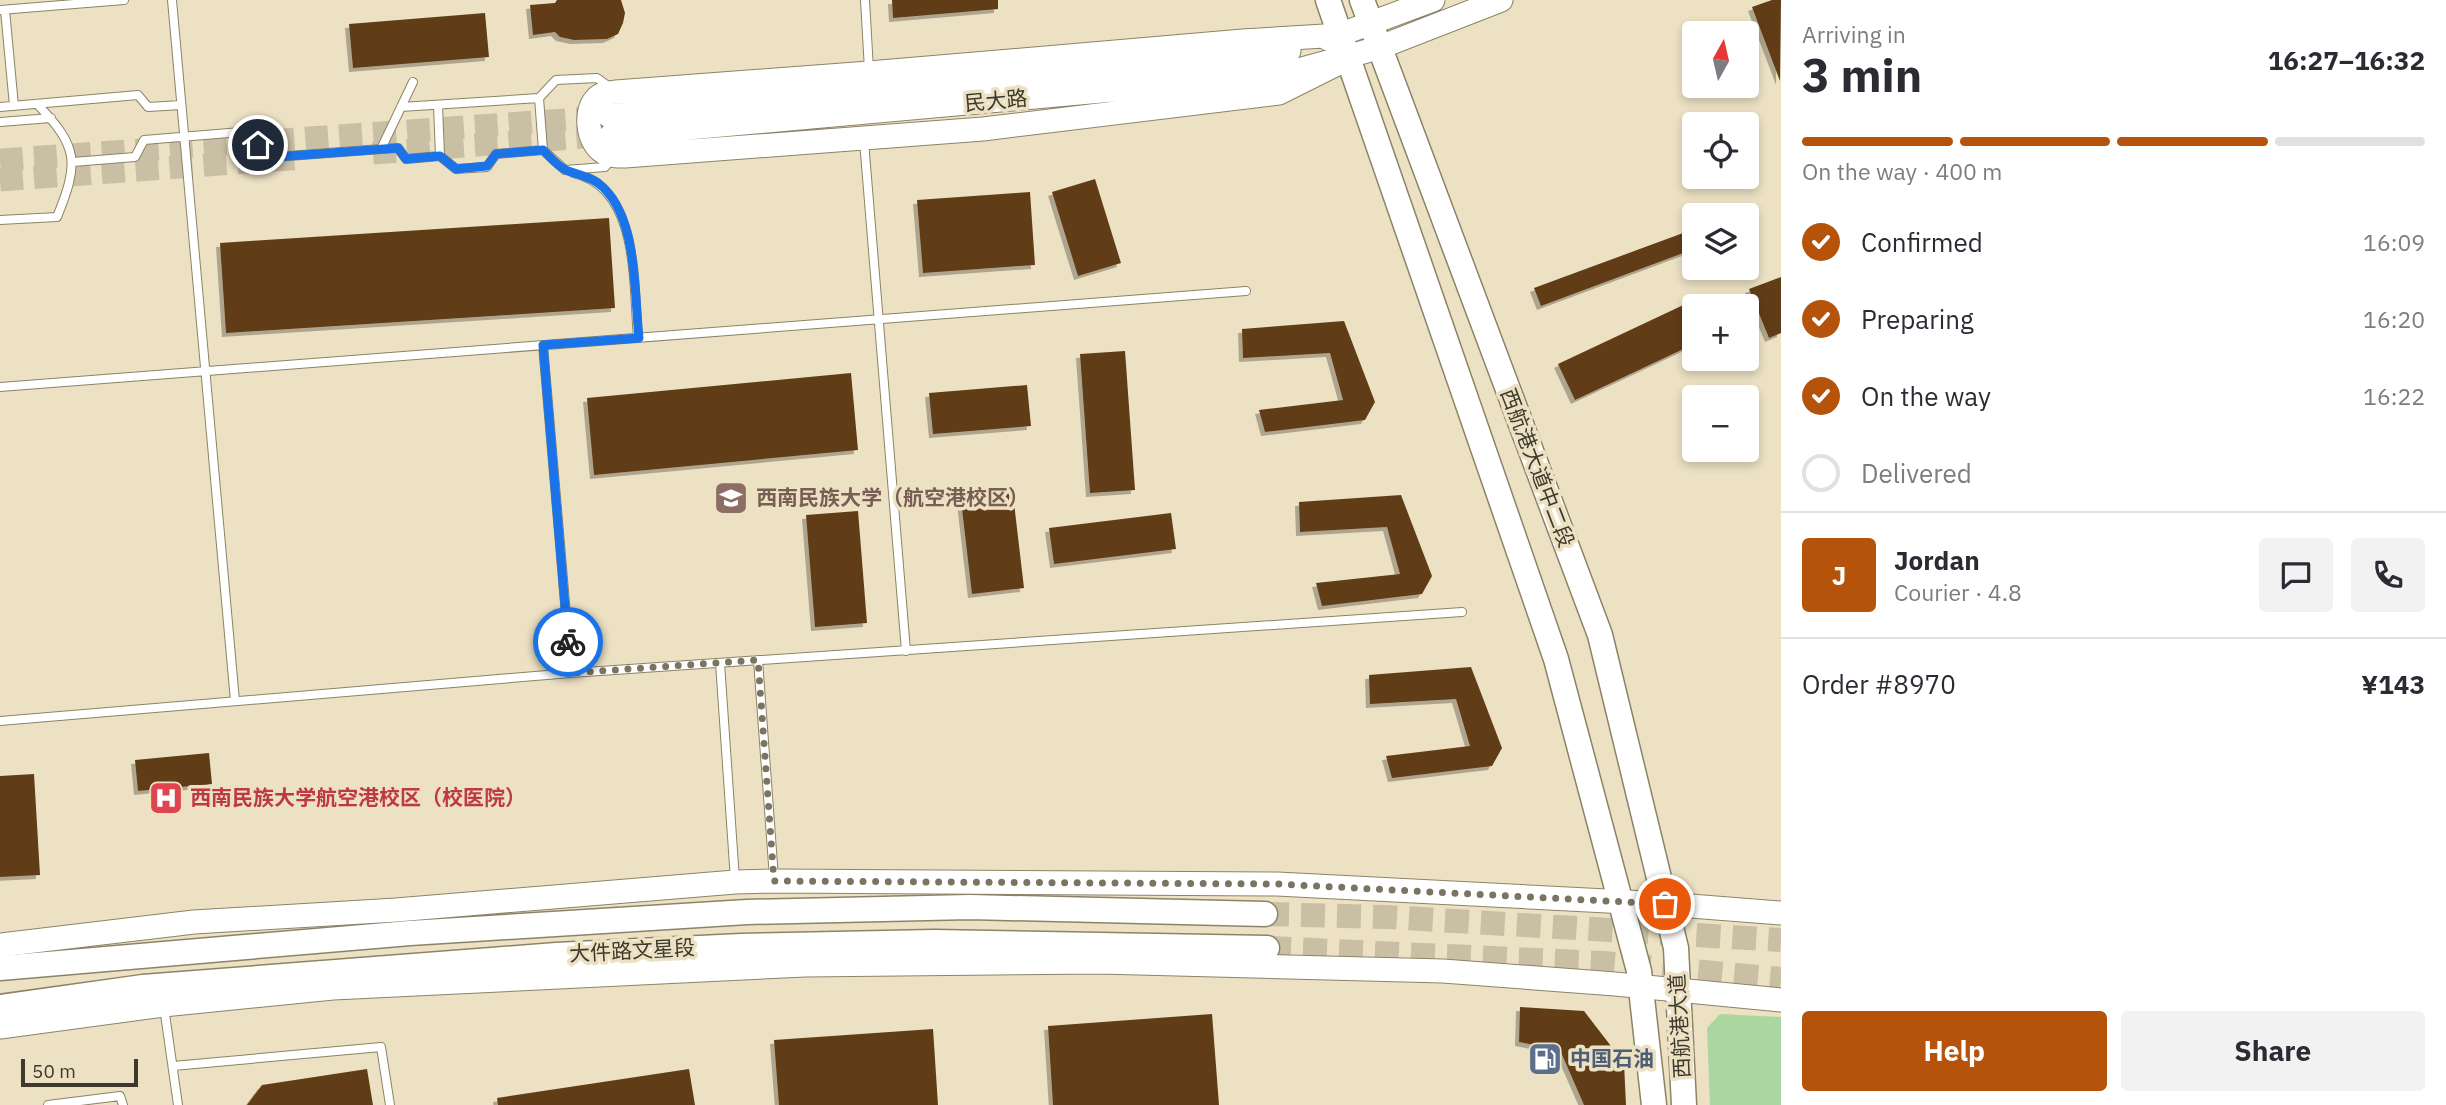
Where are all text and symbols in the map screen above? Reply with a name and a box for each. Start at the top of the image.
text: Arriving in [1802,19,1906,49]
north arrow [1682,21,1759,98]
map controls [1682,21,1759,462]
text: 16:27–16:32 [2268,43,2425,77]
text: 3 min [1802,45,1922,105]
street label: 民大路 [963,83,1029,117]
button: locate [1682,112,1759,189]
pin [228,115,288,175]
icon: home [239,126,277,164]
text: On the way · 400 m [1802,156,2002,186]
button: layers [1682,203,1759,280]
icon: check [1802,223,1840,261]
text: Confirmed [1861,225,1983,259]
text: 16:09 [2363,227,2425,257]
button: + [1682,294,1759,371]
icon: check [1802,300,1840,338]
text: Preparing [1861,302,1974,336]
text: 16:20 [2363,304,2425,334]
icon: check [1802,377,1840,415]
text: On the way [1861,379,1991,413]
text: 16:22 [2363,381,2425,411]
street label: 西航港大道中二段 [1495,384,1581,551]
button: − [1682,385,1759,462]
text: Delivered [1861,456,1972,490]
school or university icon: 西南民族大学（航空港校区） [712,479,750,517]
place label: 西南民族大学（航空港校区） [756,483,1029,511]
button: chat [2259,538,2333,612]
button: phone [2351,538,2425,612]
text: Jordan [1894,543,1980,577]
text: J [1832,558,1846,592]
text: Courier · 4.8 [1894,577,2022,607]
courier [533,607,603,677]
icon: bike [549,623,587,661]
text: Order #8970 [1802,667,1956,701]
text: ¥143 [2361,667,2425,701]
hospital icon: 西南民族大学航空港校区（校医院） [147,779,185,817]
place label: 西南民族大学航空港校区（校医院） [190,783,526,811]
pin [1635,874,1695,934]
icon: bag [1646,885,1684,923]
street label: 大件路文星段 [568,933,696,967]
street label: 西航港大道 [1662,973,1696,1079]
button: Help [1802,1011,2107,1091]
button: Share [2121,1011,2425,1091]
fuel station icon: 中国石油 [1526,1040,1564,1078]
place label: 中国石油 [1570,1044,1654,1072]
scale bar [21,1056,138,1088]
text: 50 m [32,1059,76,1083]

